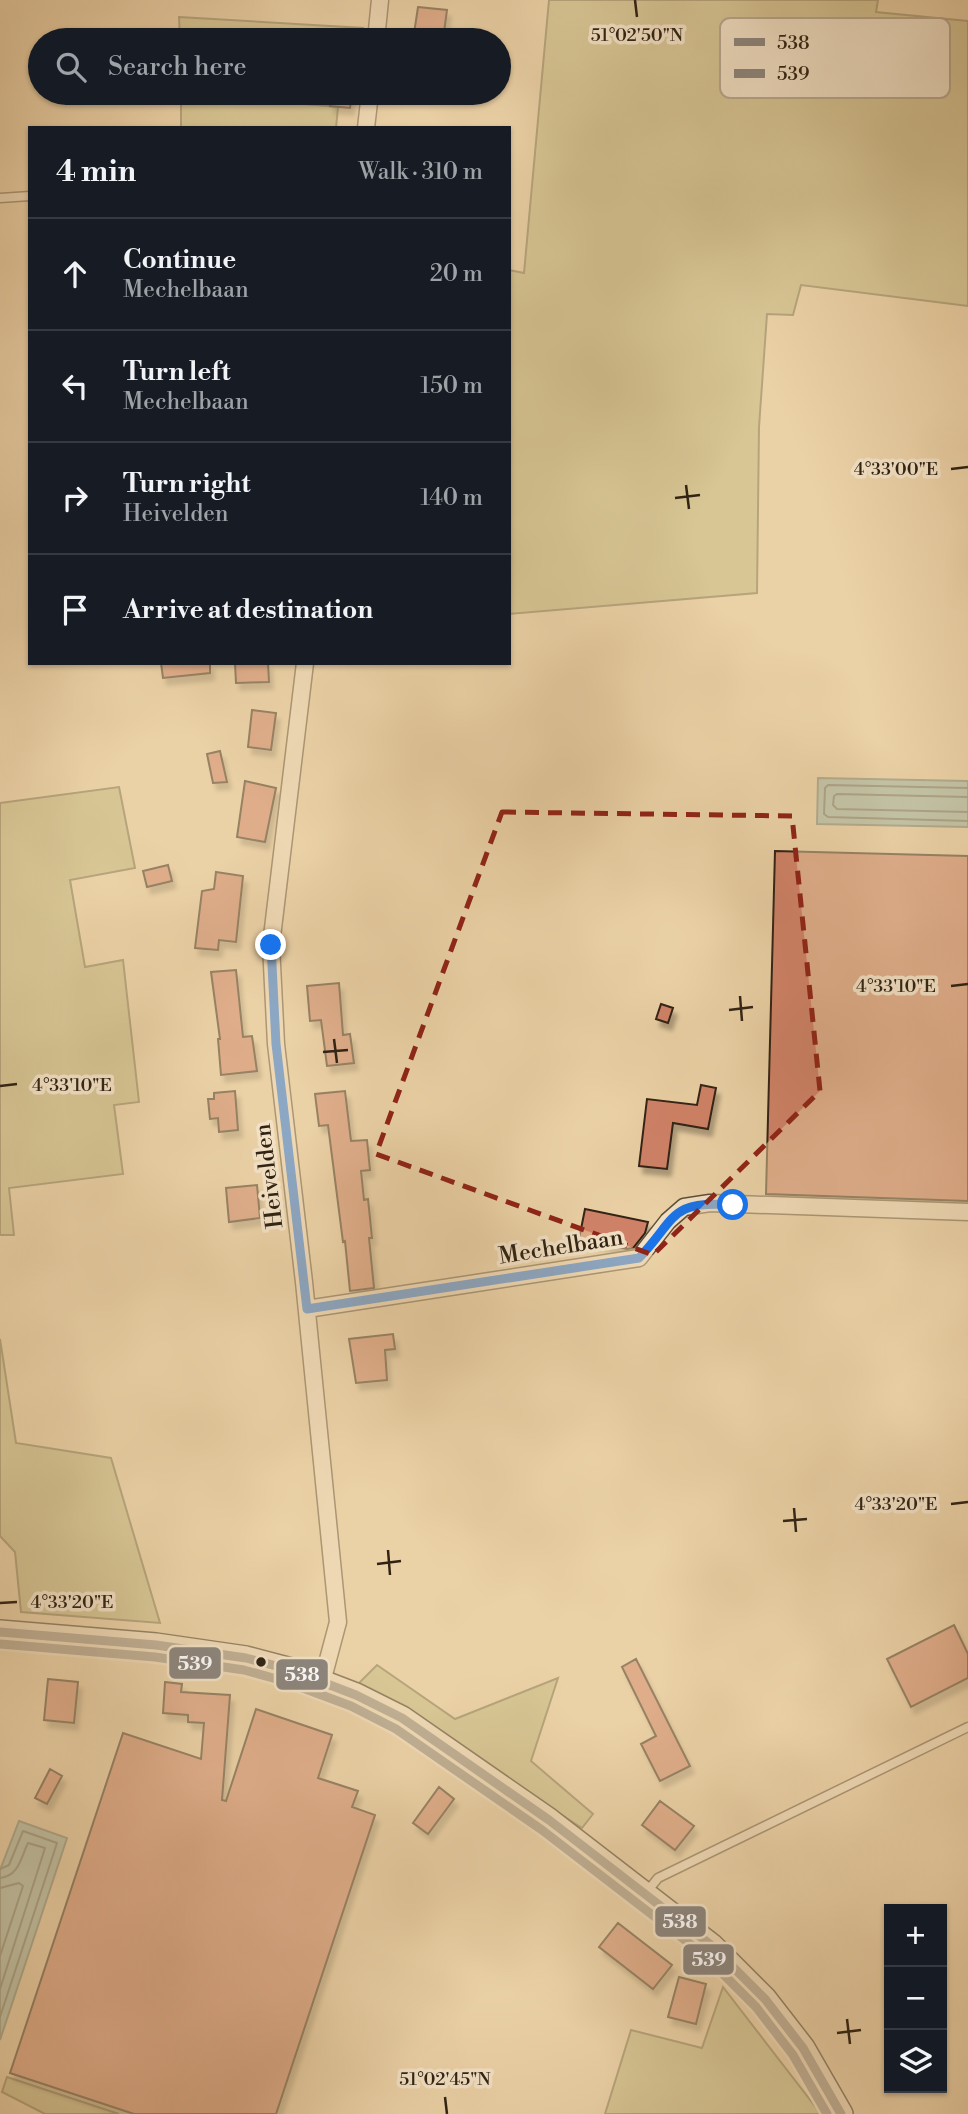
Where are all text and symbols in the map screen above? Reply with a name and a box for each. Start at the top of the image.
legend [720,18,950,98]
text: 51°02'50"N [591,24,684,47]
search box [28,28,511,105]
text: 538 [777,31,810,55]
icon: search [52,48,90,86]
text: Search here [108,51,247,83]
text: 539 [777,62,809,86]
text: 4 min [56,153,136,191]
text: Walk · 310 m [358,158,483,186]
text: Continue [123,244,236,276]
icon: ahead [56,255,94,293]
text: 20 m [430,260,483,288]
text: Mechelbaan [123,276,249,304]
text: Turn left [123,356,231,388]
icon: left [56,367,94,405]
text: 150 m [420,372,483,400]
text: Mechelbaan [123,388,249,416]
text: 4°33'00"E [854,458,938,481]
text: Turn right [123,468,251,500]
icon: right [56,479,94,517]
text: 140 m [420,484,483,512]
text: Heivelden [123,500,229,528]
icon: arrive [56,591,94,629]
text: Arrive at destination [123,594,373,626]
route end [255,929,286,960]
text: 4°33'10"E [856,975,936,998]
text: 4°33'10"E [32,1074,112,1097]
street label: Heivelden [249,1122,289,1230]
route start [717,1189,748,1220]
street label: Mechelbaan [497,1223,626,1271]
text: 4°33'20"E [855,1493,937,1516]
text: 4°33'20"E [31,1591,113,1614]
line badge: 539 [168,1646,222,1680]
text: 539 [177,1652,213,1676]
unlabelled marker [254,1655,268,1669]
line badge: 538 [275,1658,329,1691]
text: 538 [284,1663,320,1687]
map controls [884,1904,947,2093]
button: + [884,1904,947,1967]
line badge: 538 [654,1905,707,1938]
text: 538 [662,1910,698,1934]
line badge: 539 [682,1943,735,1976]
text: 539 [691,1948,727,1972]
button: − [884,1967,947,2030]
button: layers [884,2030,947,2093]
text: 51°02'45"N [399,2068,491,2091]

